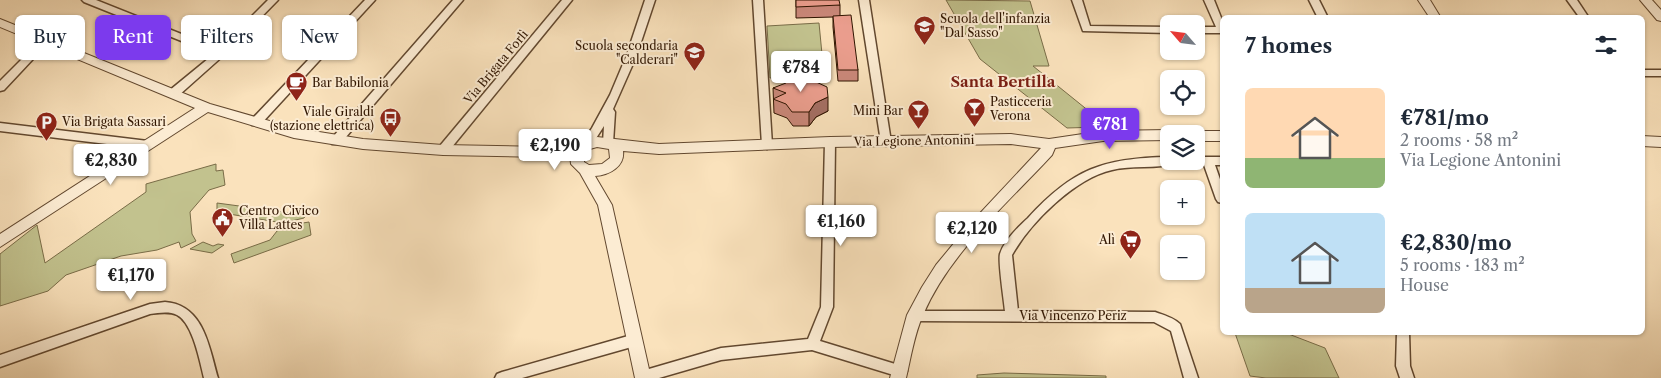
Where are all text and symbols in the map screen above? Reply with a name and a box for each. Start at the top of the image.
place label: Scuola dell'infanzia "Dal Sasso" [940,11,1051,40]
school or university icon: Scuola dell'infanzia "Dal Sasso" [912,14,936,45]
chip: Buy [15,15,85,60]
chip: Rent [95,15,171,60]
chip: Filters [181,15,272,60]
chip: New [282,15,357,60]
north arrow [1160,15,1205,60]
map controls [1160,15,1205,280]
street label: Via Brigata Forlì [460,26,531,107]
icon: filters [1592,31,1620,59]
text: 7 homes [1245,33,1332,58]
place label: Scuola secondaria "Calderari" [575,38,679,67]
school or university icon: Scuola secondaria "Calderari" [682,41,706,72]
pin: €784 [771,51,831,93]
text: €784 [782,57,820,77]
button: locate [1160,70,1205,115]
cafe icon: Bar Babilonia [284,71,308,102]
district label: Santa Bertilla [951,72,1056,91]
place label: Bar Babilonia [312,75,389,90]
place label: Pasticceria Verona [989,94,1052,123]
bar icon: Pasticceria Verona [962,97,986,128]
bar icon: Mini Bar [907,99,931,130]
place label: Mini Bar [853,103,903,118]
place label: Viale Giraldi (stazione elettrica) [270,104,374,133]
text: €781/mo [1400,105,1489,130]
bus stop icon: Viale Giraldi (stazione elettrica) [378,107,402,138]
pin: €781 [1080,108,1140,150]
icon: home [1285,108,1345,168]
parking icon: Via Brigata Sassari [34,110,58,141]
place label: Via Brigata Sassari [61,114,166,129]
text: €781 [1092,114,1128,134]
button: layers [1160,125,1205,170]
pin: €2,190 [514,128,596,171]
text: 2 rooms · 58 m² [1400,130,1518,150]
street label: Via Legione Antonini [852,132,975,149]
text: €2,190 [530,135,580,155]
pin: €2,830 [70,144,152,186]
text: €2,830 [84,150,138,170]
text: Via Legione Antonini [1400,150,1561,170]
button: + [1160,180,1205,225]
place label: Centro Civico Villa Lattes [238,203,319,232]
pin: €1,160 [800,204,882,247]
public building icon: Centro Civico Villa Lattes [211,206,235,237]
text: €1,160 [817,211,865,231]
pin: €2,120 [931,212,1013,254]
text: €2,120 [947,218,997,238]
supermarket icon: Alì [1119,228,1143,259]
text: €2,830/mo [1400,230,1511,255]
place label: Alì [1098,232,1115,247]
icon: home [1285,233,1345,293]
button: − [1160,235,1205,280]
text: 5 rooms · 183 m² [1400,255,1525,275]
pin: €1,170 [90,258,172,301]
text: €1,170 [107,265,155,285]
text: House [1400,275,1449,295]
street label: Via Vincenzo Periz [1018,308,1127,323]

